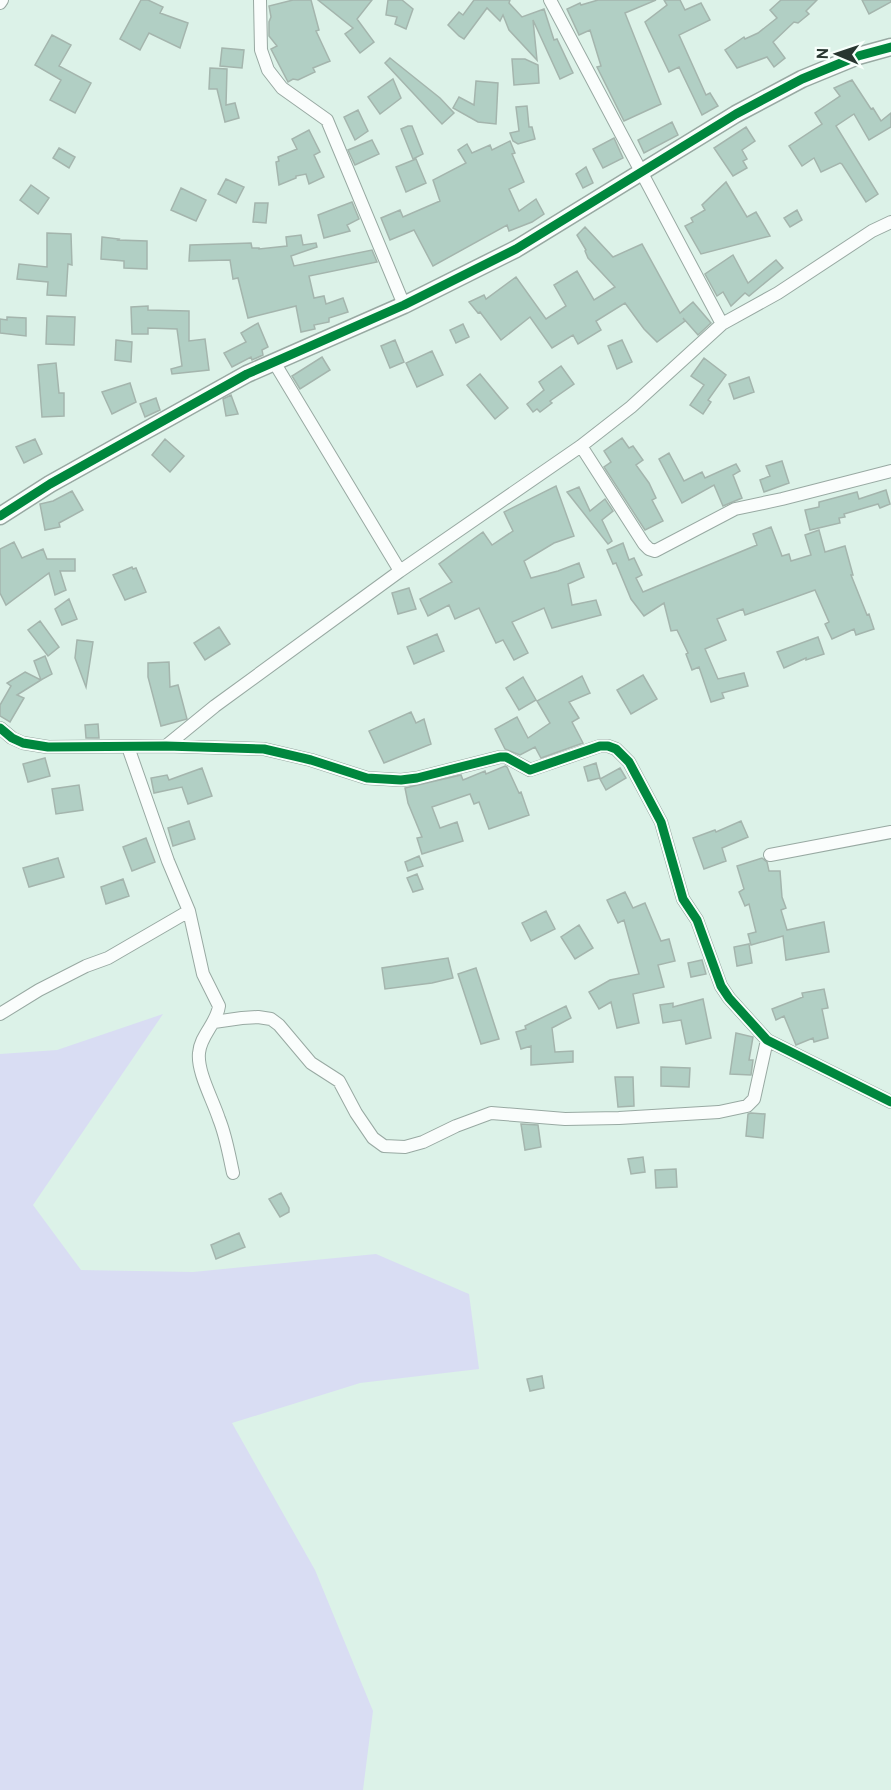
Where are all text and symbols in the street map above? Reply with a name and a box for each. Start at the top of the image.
north arrow [807,24,867,84]
text: N [814,47,834,60]

